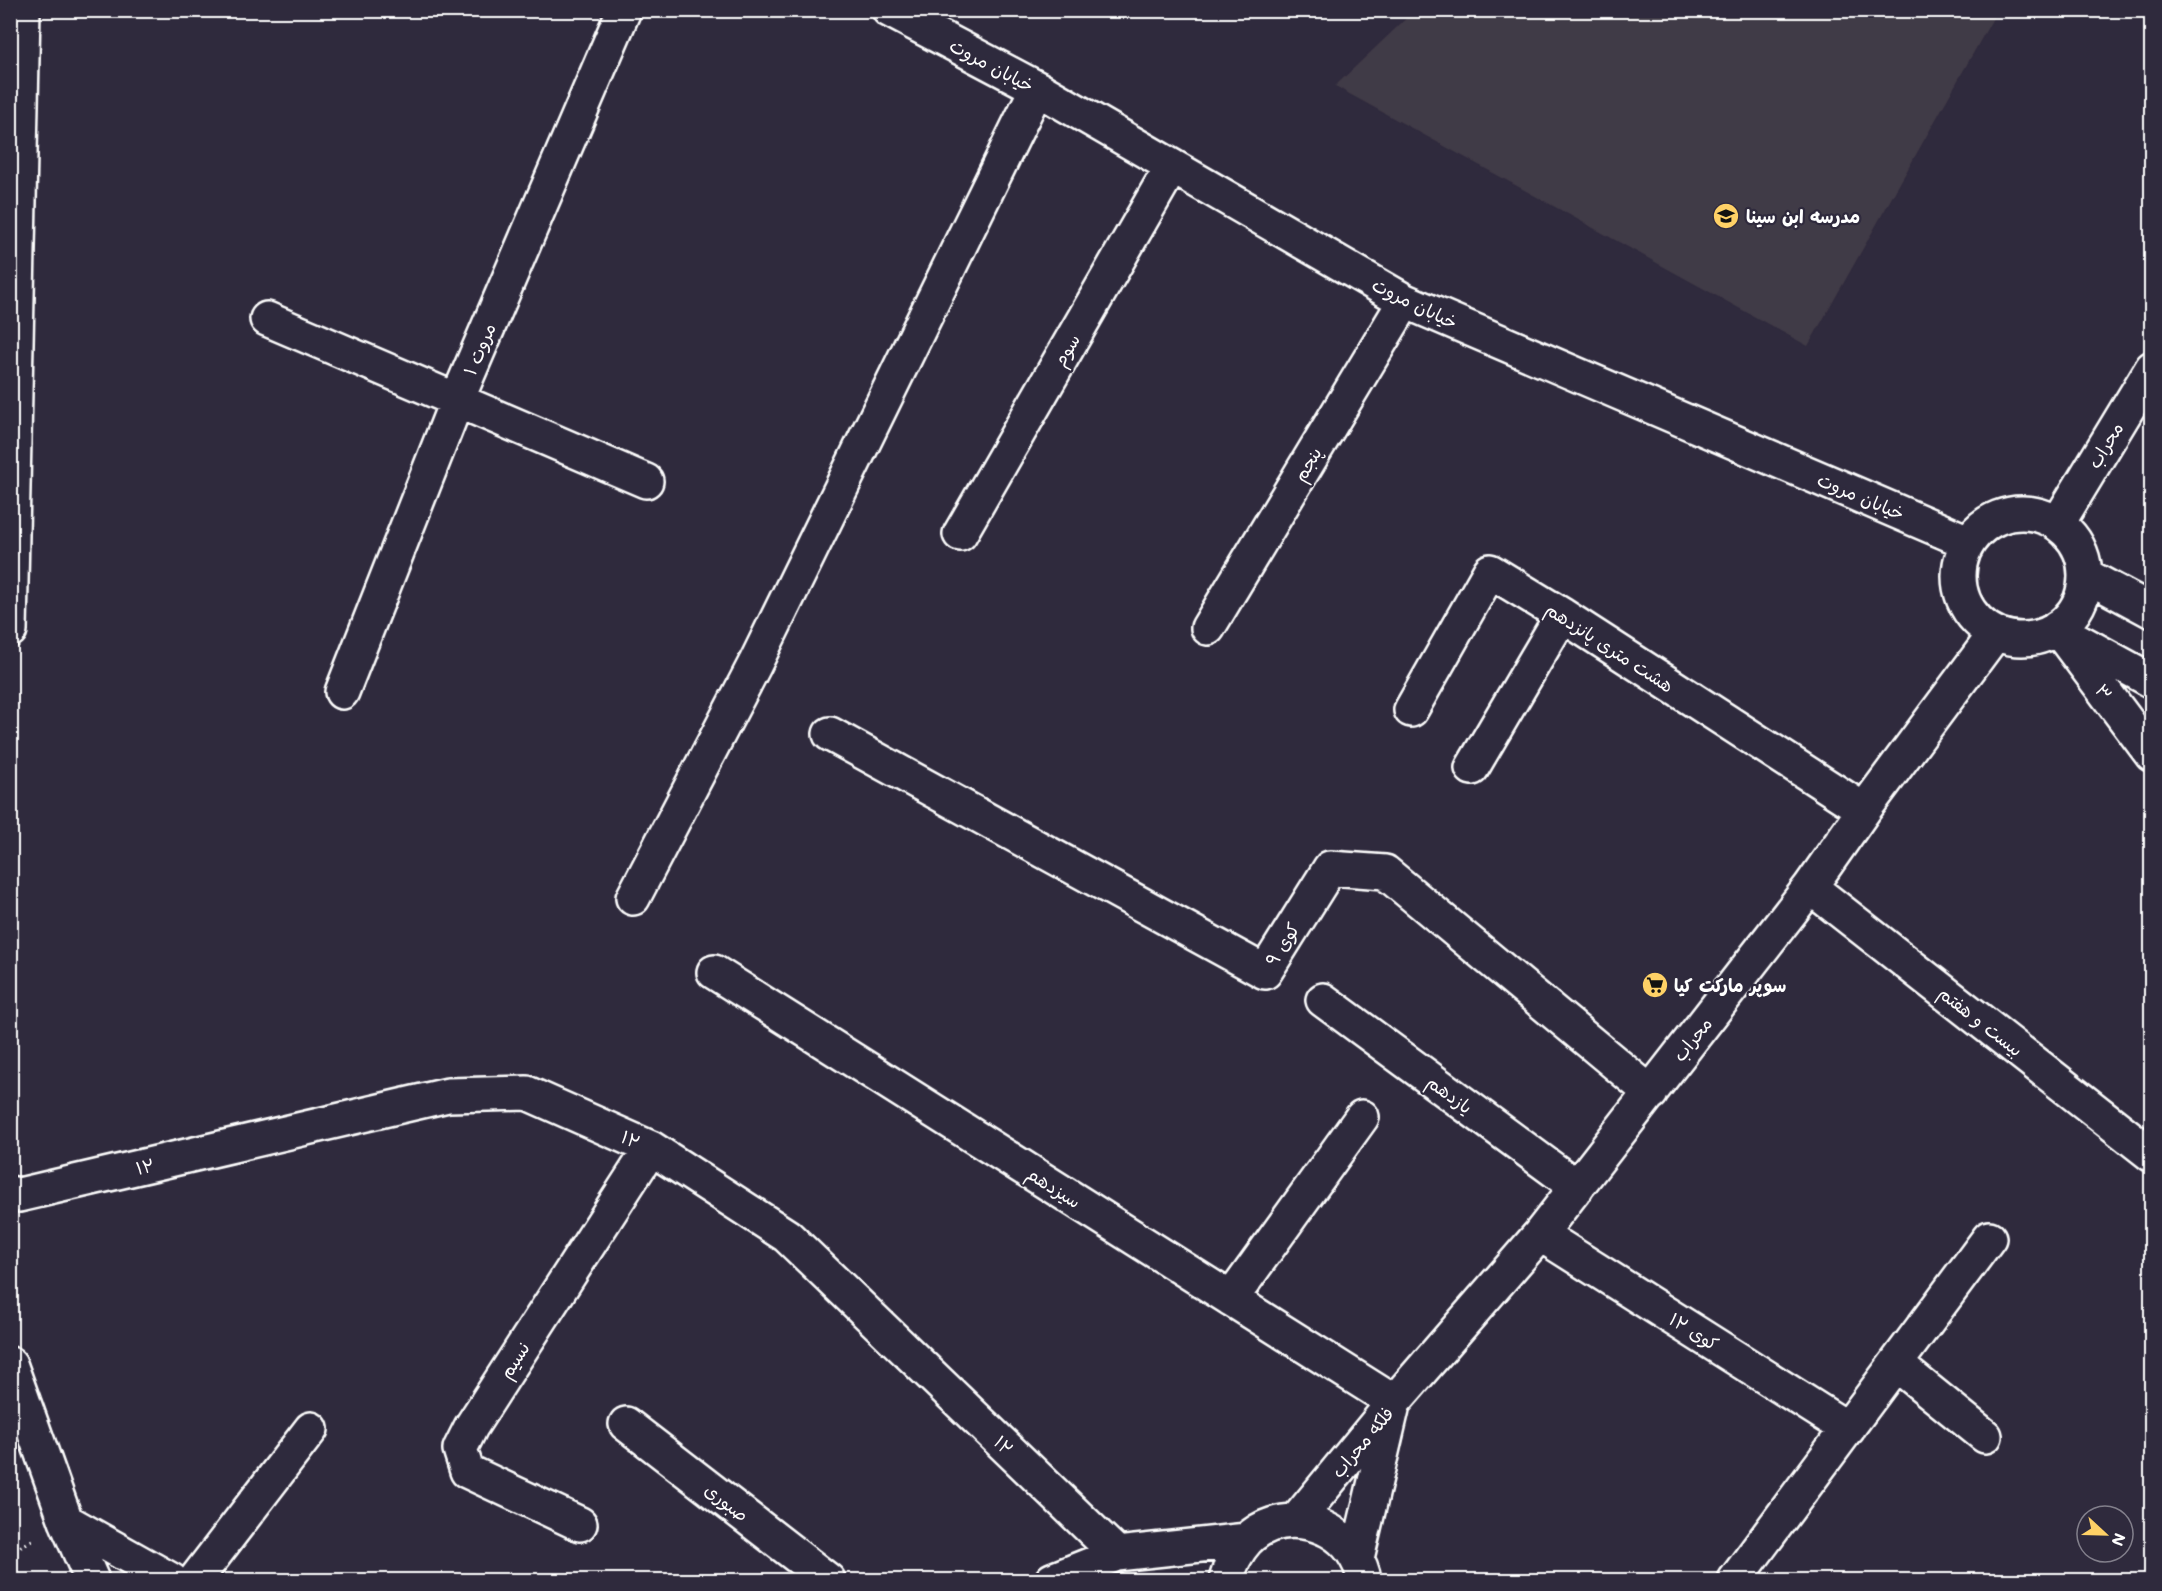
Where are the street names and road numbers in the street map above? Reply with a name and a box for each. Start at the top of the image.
street label: خیابان مروت [946,33,1038,97]
street label: خیابان مروت [1368,272,1462,334]
street label: مروت ۱ [457,319,501,379]
street label: سوم [1047,329,1088,372]
street label: محراب [2082,417,2128,473]
street label: پنجم [1287,442,1329,487]
street label: خیابان مروت [1814,467,1908,525]
street label: هشت متری پانزدهم [1540,597,1679,700]
street label: ۳ [2090,679,2118,705]
street label: کوی ۹ [1259,918,1305,970]
street label: بیست و هفتم [1932,980,2028,1064]
street label: محراب [1667,1012,1717,1066]
street label: یازدهم [1421,1069,1478,1121]
street label: ۱۲ [618,1124,644,1154]
street label: ۱۲ [133,1152,157,1180]
street label: سیزدهم [1021,1161,1086,1216]
street label: کوی ۱۲ [1665,1307,1723,1356]
street label: نسیم [493,1337,537,1385]
street label: فلکه محراب [1325,1402,1399,1482]
street label: ۱۲ [989,1430,1019,1460]
street label: صبوری [700,1477,754,1527]

